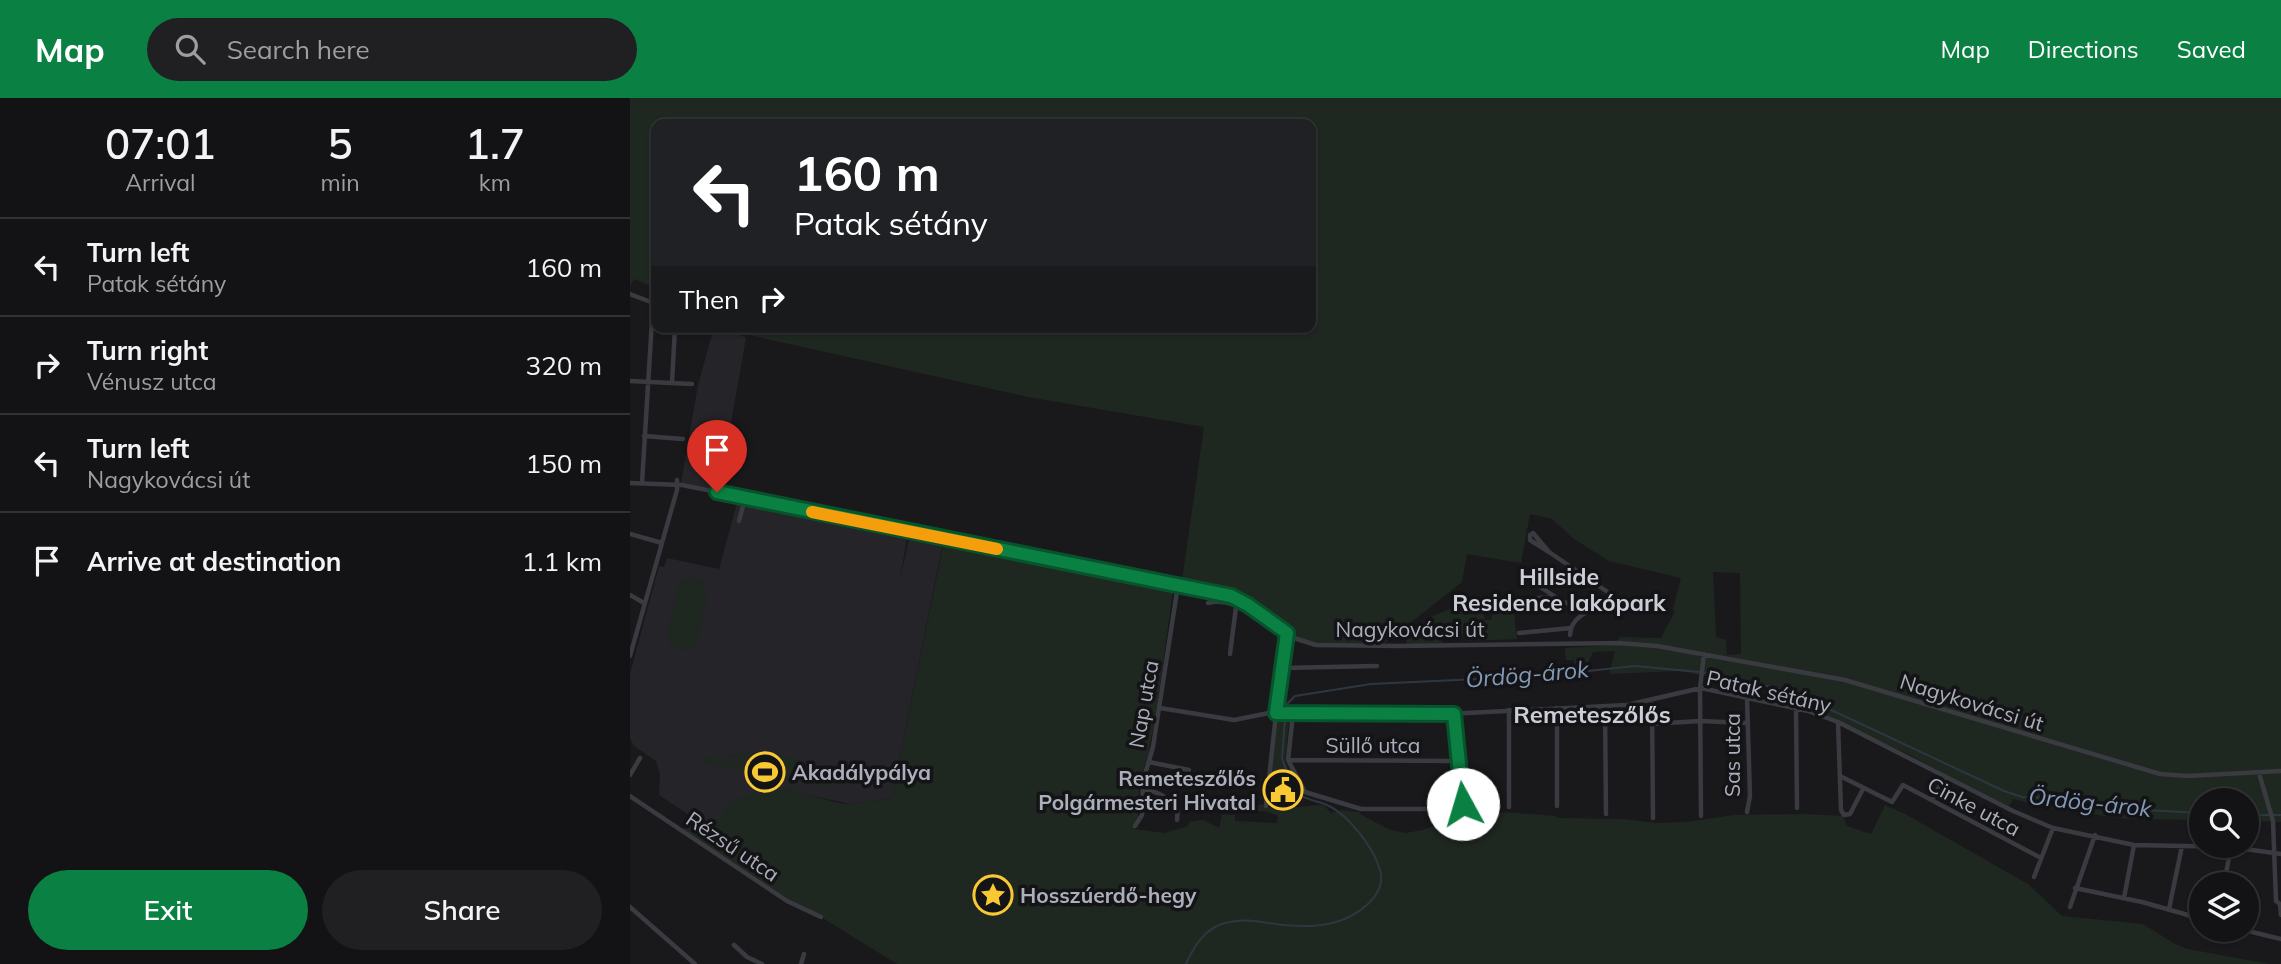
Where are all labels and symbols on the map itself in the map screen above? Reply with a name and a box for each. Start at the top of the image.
pin [687,420,747,492]
district label: Hillside Residence lakópark [1452,562,1667,617]
street label: Nagykovácsi út [1336,616,1485,642]
water label: Ördög-árok [1464,654,1591,694]
street label: Nap utca [1123,658,1163,750]
street label: Patak sétány [1704,664,1834,718]
street label: Nagykovácsi út [1897,668,2047,736]
district label: Remeteszőlős [1513,699,1671,729]
street label: Sas utca [1719,713,1745,797]
street label: Süllő utca [1326,732,1420,758]
sports icon: Akadálypálya [744,751,786,793]
place label: Akadálypálya [792,759,931,785]
place label: Remeteszőlős Polgármesteri Hivatal [1038,765,1256,815]
position arrow [1426,767,1500,841]
public building icon: Remeteszőlős Polgármesteri Hivatal [1262,769,1304,811]
street label: Cinke utca [1923,771,2025,841]
water label: Ördög-árok [2027,781,2154,823]
street label: Rézsű utca [681,805,785,887]
place icon: Hosszúerdő-hegy [972,874,1014,916]
place label: Hosszúerdő-hegy [1020,882,1197,908]

